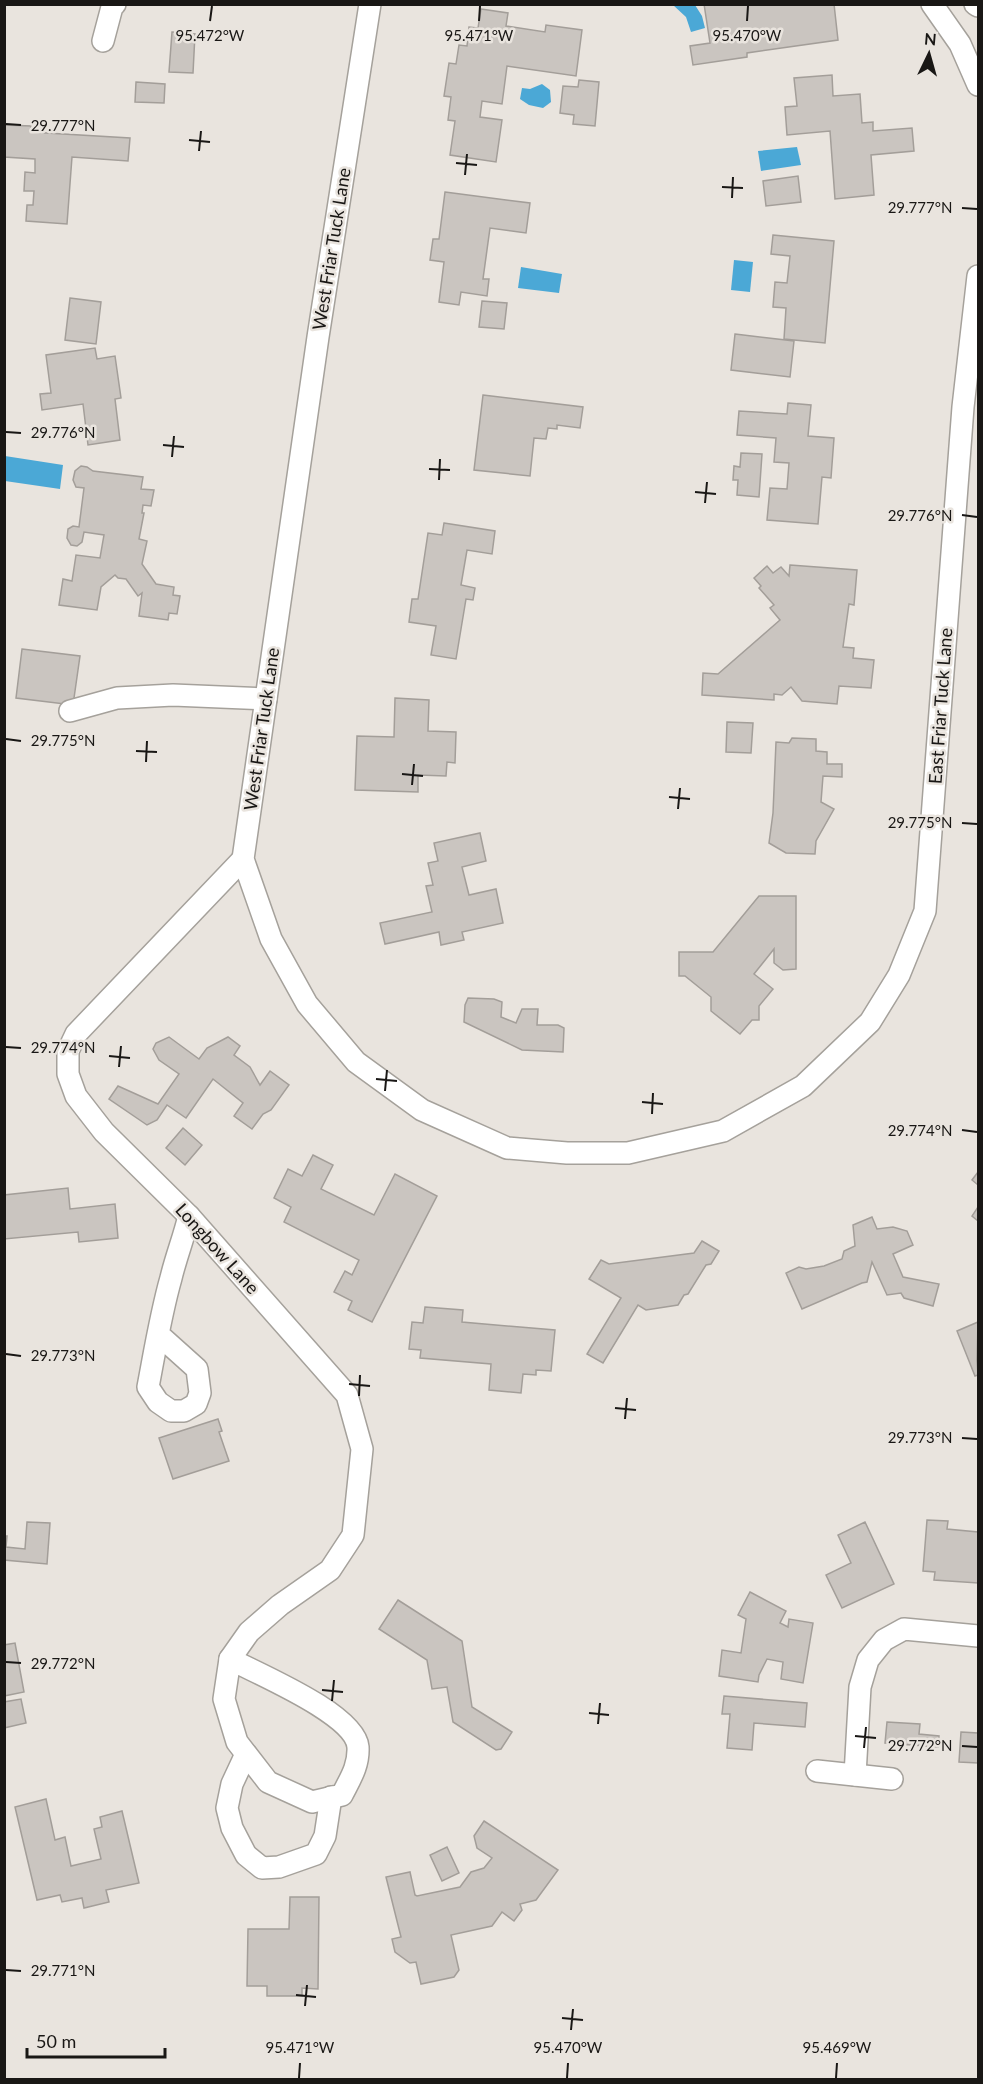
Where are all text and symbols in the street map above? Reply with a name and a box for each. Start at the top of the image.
north arrow [899,24,959,84]
text: 95.472°W [176,26,245,44]
text: 95.471°W [445,26,514,44]
text: 95.470°W [713,26,782,44]
text: N [923,29,937,49]
text: 29.777°N [31,116,95,134]
street label: West Friar Tuck Lane [307,166,355,332]
text: 29.777°N [888,198,952,216]
text: 29.776°N [31,423,95,441]
text: 29.776°N [888,506,952,524]
street label: East Friar Tuck Lane [924,627,956,785]
street label: West Friar Tuck Lane [239,646,283,812]
text: 29.775°N [31,731,95,749]
text: 29.775°N [888,813,952,831]
text: 29.774°N [31,1038,95,1056]
text: 29.774°N [888,1121,952,1139]
street label: Longbow Lane [171,1198,264,1298]
text: 29.773°N [31,1346,95,1364]
text: 29.773°N [888,1428,952,1446]
text: 29.772°N [31,1654,95,1672]
text: 29.772°N [888,1736,952,1754]
text: 29.771°N [31,1961,95,1979]
scale bar [27,2021,165,2059]
text: 50 m [36,2030,76,2052]
text: 95.471°W [266,2038,335,2056]
text: 95.470°W [534,2038,603,2056]
text: 95.469°W [803,2038,872,2056]

